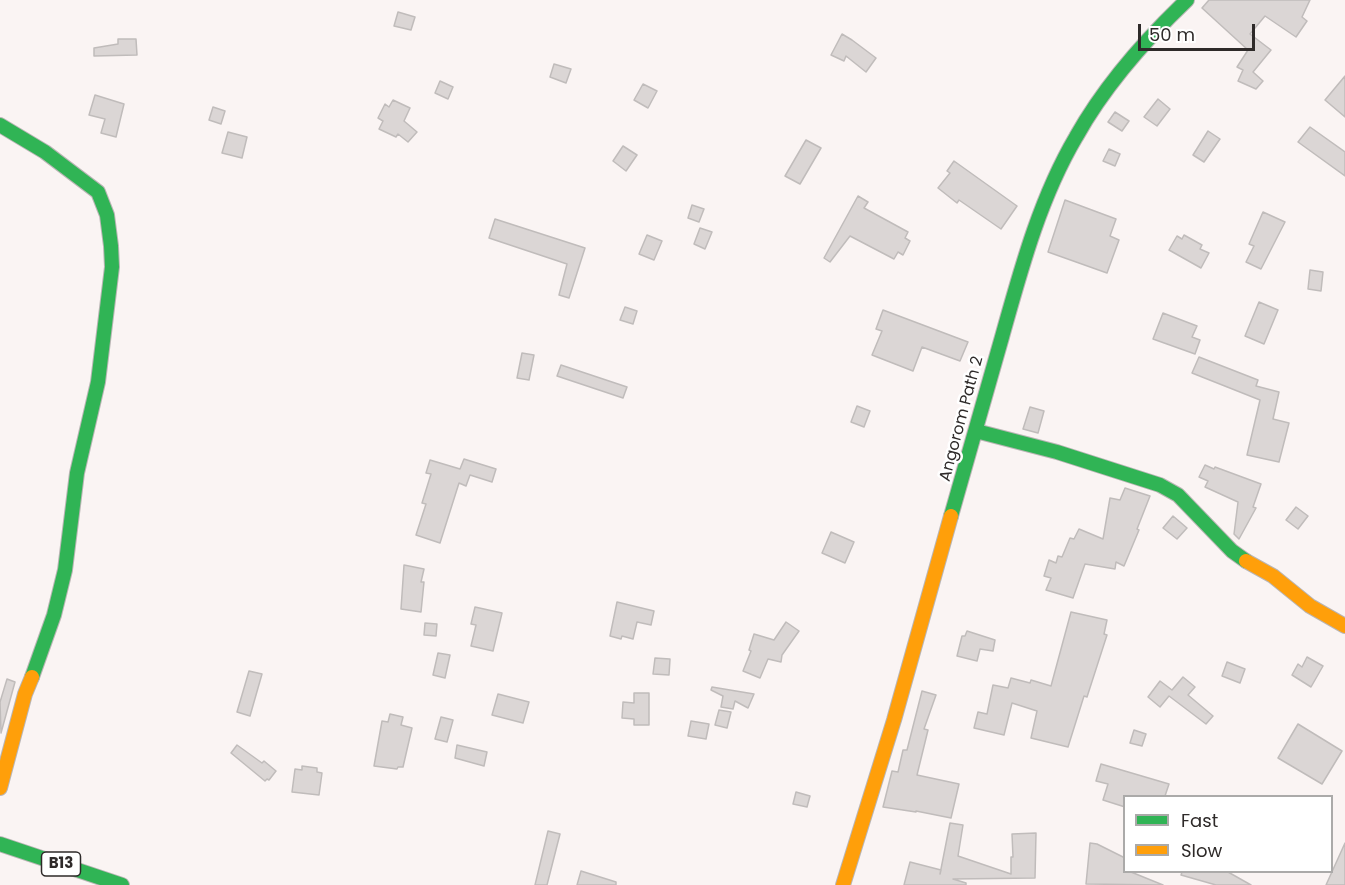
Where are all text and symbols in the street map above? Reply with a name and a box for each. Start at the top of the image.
scale bar [1141,12,1258,50]
text: 50 m [1149,22,1195,47]
street label: Angorom Path 2 [936,354,988,484]
legend [1123,795,1333,873]
text: Fast [1181,808,1218,833]
text: Slow [1181,838,1222,863]
road number: B13 [42,852,80,876]

